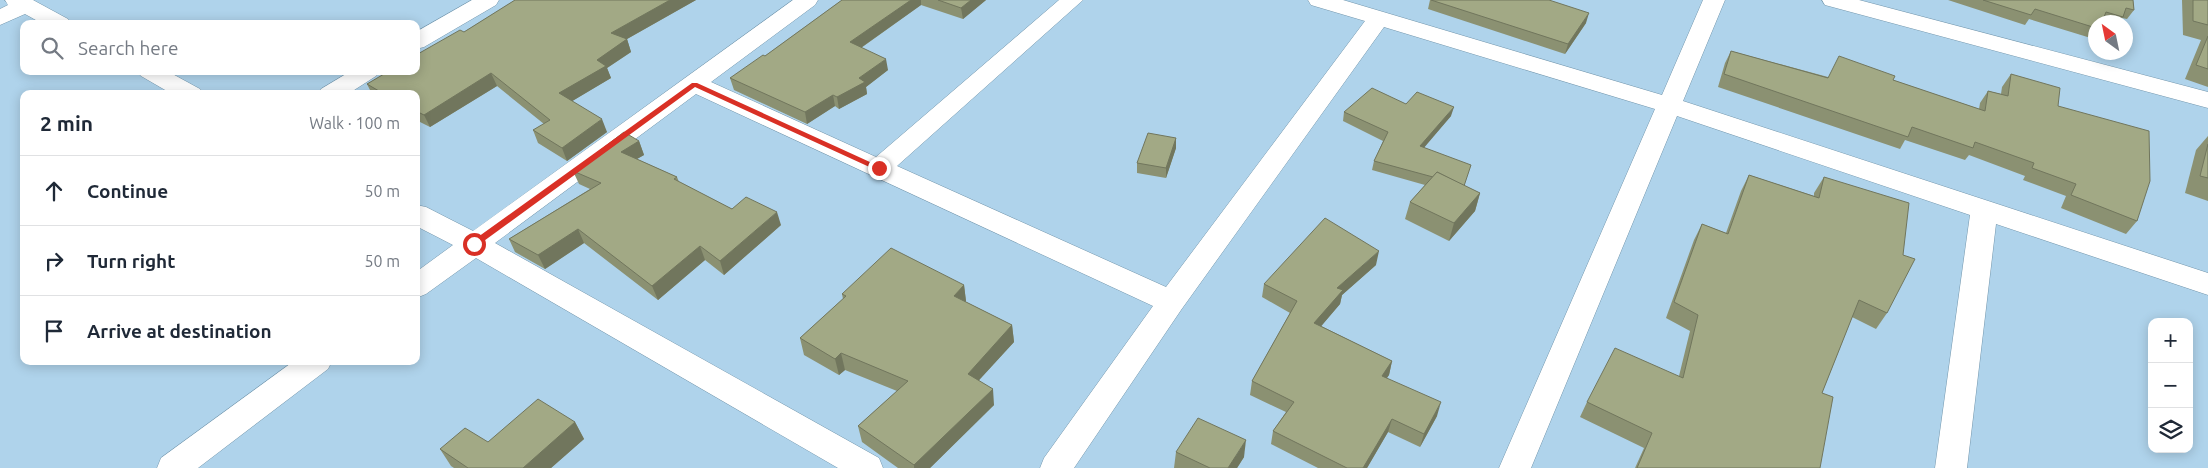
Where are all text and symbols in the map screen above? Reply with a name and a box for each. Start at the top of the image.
north arrow [2088,15,2133,60]
search box [20,20,420,75]
icon: search [38,34,66,62]
text: Search here [78,37,178,59]
text: 2 min [40,111,93,135]
text: Walk · 100 m [309,114,400,132]
route end [868,157,891,180]
icon: ahead [40,177,68,205]
text: Continue [87,180,168,202]
text: 50 m [364,182,400,200]
route start [463,233,486,256]
icon: right [40,247,68,275]
text: Turn right [87,250,175,272]
text: 50 m [364,252,400,270]
icon: arrive [40,317,68,345]
map controls [2148,318,2193,453]
button: + [2148,318,2193,363]
text: Arrive at destination [87,320,272,342]
button: − [2148,363,2193,408]
button: layers [2148,408,2193,453]

